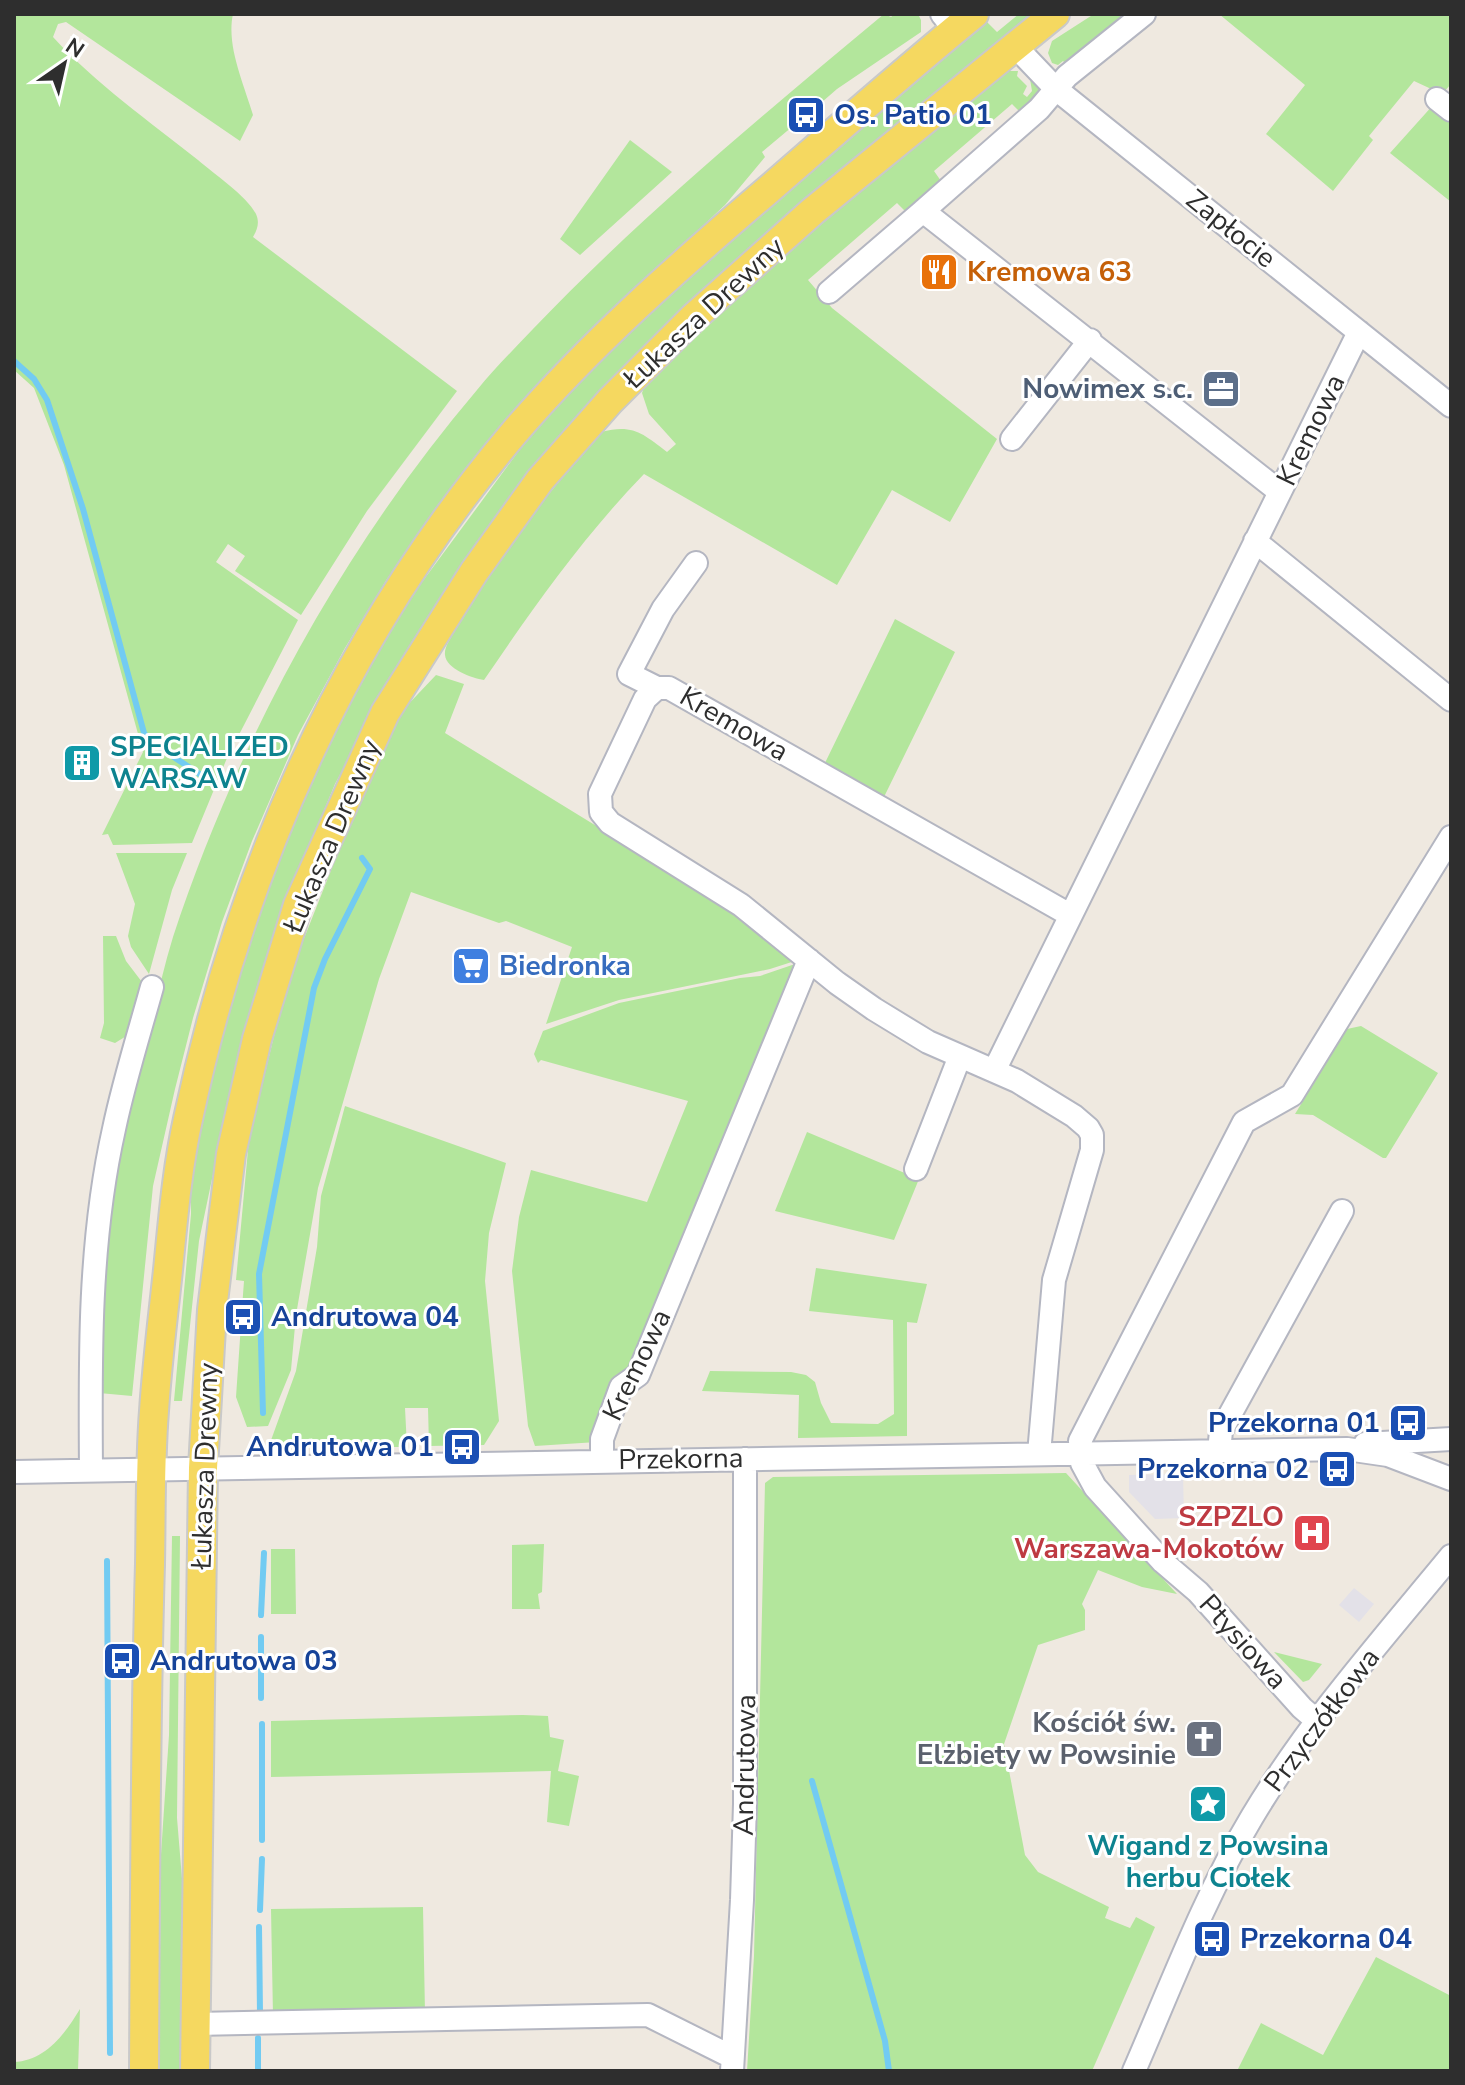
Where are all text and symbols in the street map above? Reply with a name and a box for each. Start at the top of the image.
north arrow [24,24,104,104]
text: N [59,31,90,65]
bus stop icon: Os. Patio 01 [785,94,827,136]
place label: Os. Patio 01 [834,96,992,134]
street label: Zapłocie [1178,181,1284,277]
street label: Łukasza Drewny [615,228,793,398]
restaurant icon: Kremowa 63 [918,251,960,293]
place label: Kremowa 63 [967,253,1132,291]
office icon: Nowimex s.c. [1200,368,1242,410]
street label: Kremowa [1268,368,1354,492]
place label: Nowimex s.c. [1022,370,1193,408]
street label: Kremowa [673,678,795,770]
place label: SPECIALIZED WARSAW [110,728,289,798]
street label: Łukasza Drewny [274,733,390,939]
building icon: SPECIALIZED WARSAW [61,742,103,784]
supermarket icon: Biedronka [450,945,492,987]
place label: Biedronka [499,947,631,985]
bus stop icon: Andrutowa 04 [222,1296,264,1338]
place label: Andrutowa 04 [271,1298,459,1336]
street label: Kremowa [594,1303,680,1427]
street label: Łukasza Drewny [182,1362,228,1571]
bus stop icon: Przekorna 01 [1387,1402,1429,1444]
place label: Przekorna 01 [1208,1404,1380,1442]
bus stop icon: Andrutowa 01 [441,1426,483,1468]
place label: Andrutowa 01 [246,1428,434,1466]
street label: Przekorna [618,1439,744,1479]
bus stop icon: Przekorna 02 [1316,1448,1358,1490]
place label: Przekorna 02 [1137,1450,1309,1488]
place label: SZPZLO Warszawa-Mokotów [1014,1498,1284,1568]
hospital icon: SZPZLO Warszawa-Mokotów [1291,1512,1333,1554]
street label: Ptysiowa [1190,1586,1296,1698]
bus stop icon: Andrutowa 03 [101,1640,143,1682]
street label: Przyczółkowa [1255,1640,1389,1800]
place label: Andrutowa 03 [150,1642,338,1680]
street label: Andrutowa [725,1694,765,1836]
place label: Kościół św. Elżbiety w Powsinie [917,1704,1176,1774]
church icon: Kościół św. Elżbiety w Powsinie [1183,1718,1225,1760]
place icon: Wigand z Powsina herbu Ciołek [1187,1783,1229,1825]
place label: Wigand z Powsina herbu Ciołek [1087,1827,1329,1897]
bus stop icon: Przekorna 04 [1191,1918,1233,1960]
place label: Przekorna 04 [1240,1920,1412,1958]

